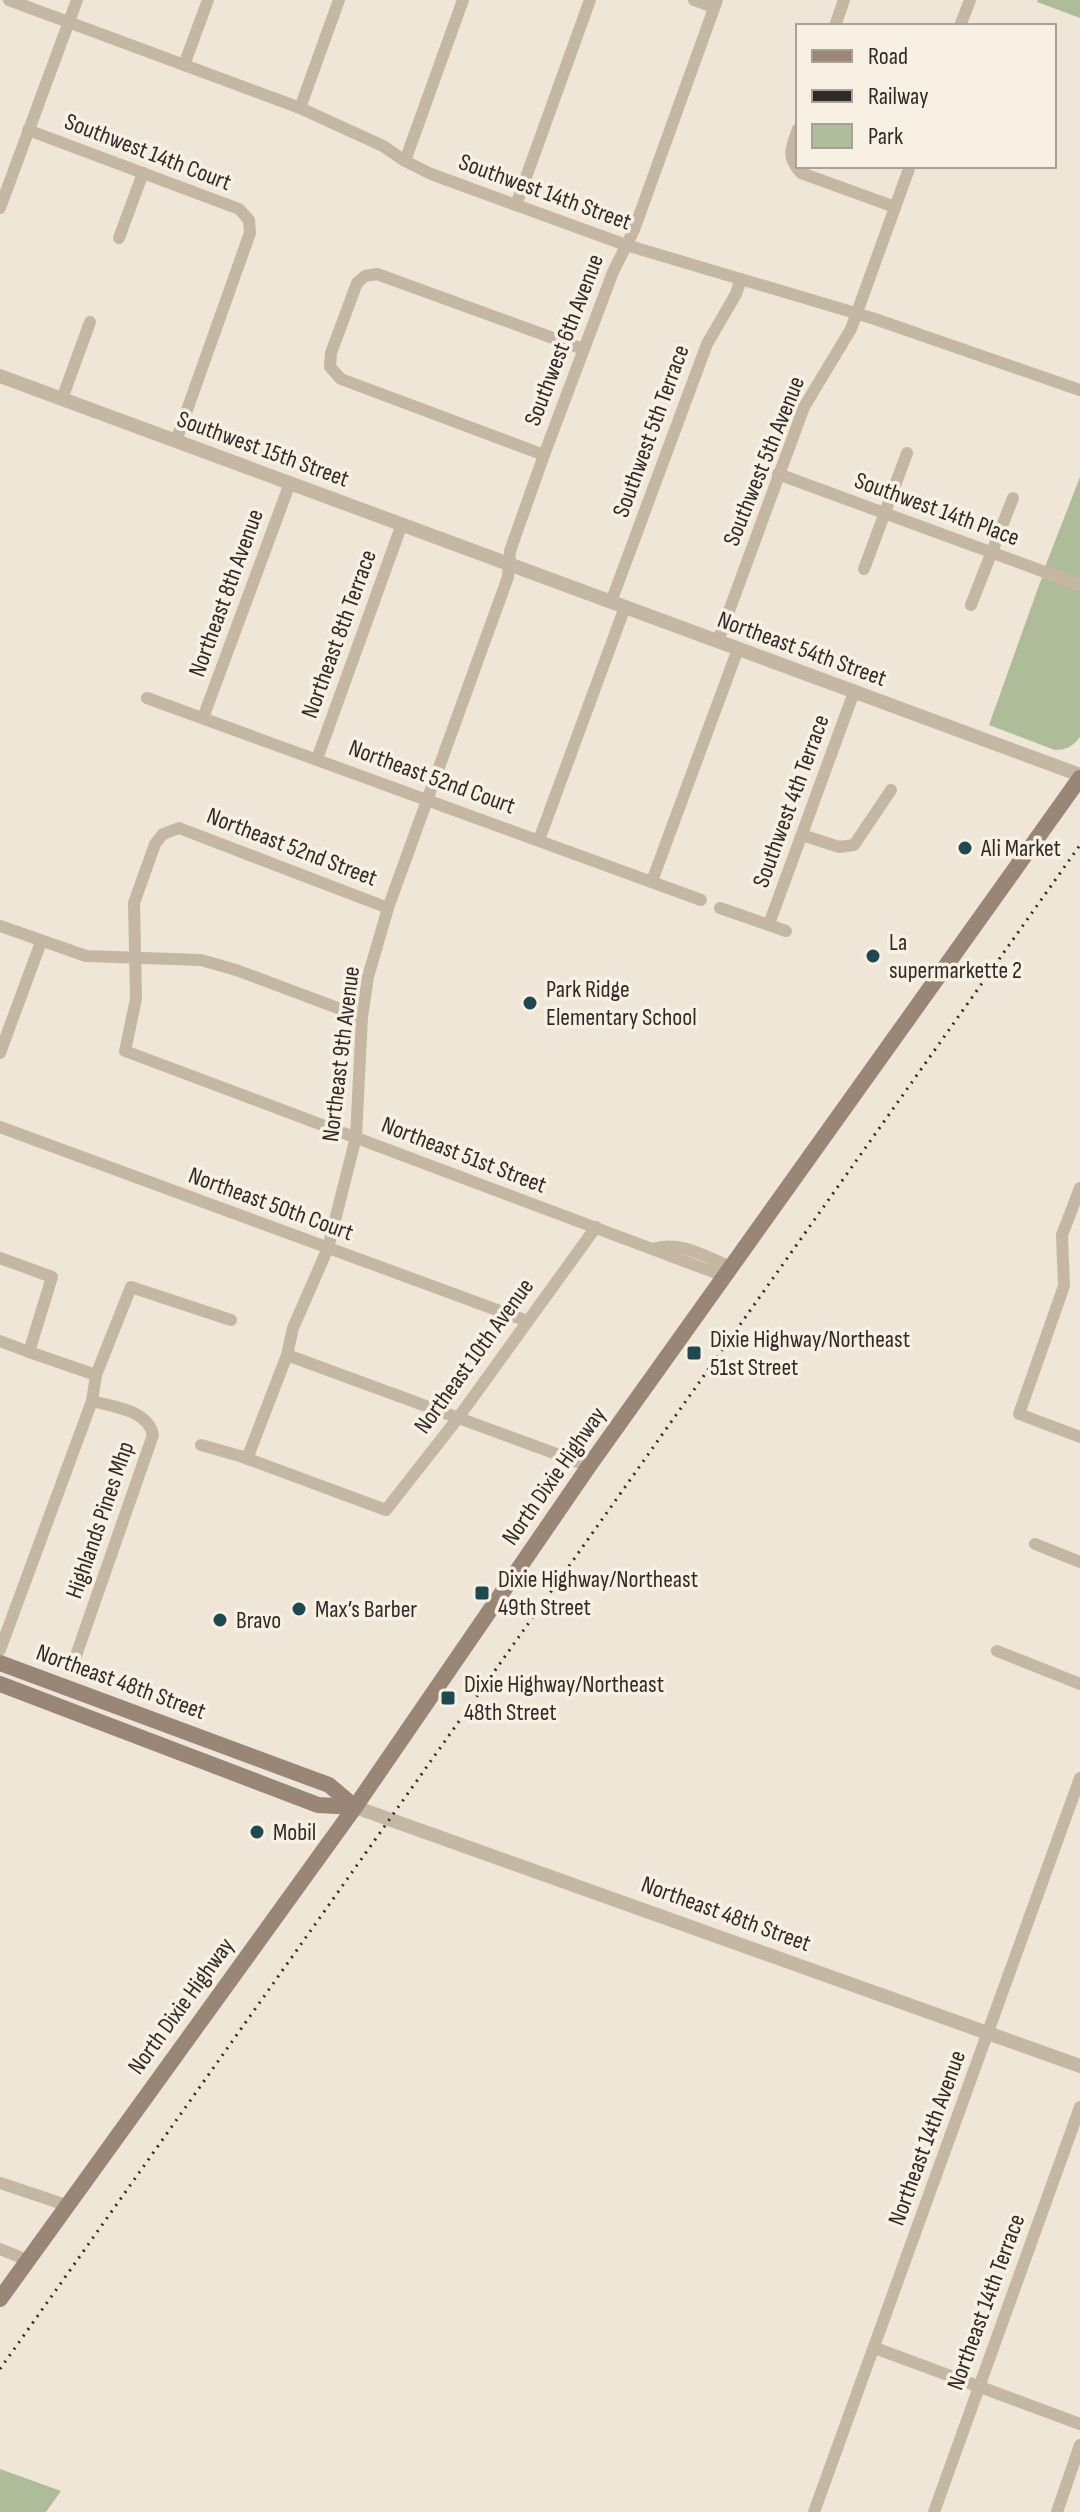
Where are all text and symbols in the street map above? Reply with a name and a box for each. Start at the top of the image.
legend [796,24,1056,168]
text: Road [868,42,908,71]
text: Railway [868,82,928,111]
street label: Southwest 14th Court [60,107,236,197]
text: Park [868,122,903,151]
street label: Southwest 14th Street [455,147,635,237]
street label: Southwest 6th Avenue [518,250,610,430]
street label: Southwest 5th Terrace [606,341,696,521]
street label: Southwest 5th Avenue [717,372,811,550]
street label: Southwest 15th Street [173,404,353,494]
street label: Southwest 14th Place [851,466,1023,552]
street label: Northeast 8th Avenue [182,505,270,681]
street label: Northeast 8th Terrace [295,546,383,722]
street label: Northeast 54th Street [714,605,890,693]
street label: Southwest 4th Terrace [746,711,836,891]
street label: Northeast 52nd Court [345,733,519,821]
street label: Northeast 52nd Street [203,801,381,893]
place label: Ali Market [980,834,1061,863]
marker: Ali Market [956,839,974,857]
place label: La supermarkette 2 [889,928,1022,985]
marker: La supermarkette 2 [864,947,882,965]
street label: Northeast 9th Avenue [316,965,366,1143]
place label: Park Ridge Elementary School [546,975,697,1032]
marker: Park Ridge Elementary School [521,994,539,1012]
street label: Northeast 51st Street [378,1110,550,1200]
street label: Northeast 50th Court [185,1161,357,1247]
street label: Northeast 10th Avenue [408,1273,540,1439]
place label: Dixie Highway/Northeast 51st Street [710,1325,910,1382]
marker: Dixie Highway/Northeast 51st Street [685,1344,703,1362]
street label: North Dixie Highway [496,1401,612,1551]
street label: Highlands Pines Mhp [60,1438,140,1602]
place label: Dixie Highway/Northeast 49th Street [498,1565,698,1622]
marker: Dixie Highway/Northeast 49th Street [473,1584,491,1602]
place label: Max’s Barber [315,1595,417,1624]
marker: Max’s Barber [290,1600,308,1618]
place label: Bravo [236,1606,281,1635]
marker: Bravo [211,1611,229,1629]
street label: Northeast 48th Street [32,1638,210,1726]
place label: Dixie Highway/Northeast 48th Street [464,1670,664,1727]
marker: Dixie Highway/Northeast 48th Street [439,1689,457,1707]
place label: Mobil [273,1818,316,1847]
marker: Mobil [248,1823,266,1841]
street label: Northeast 48th Street [637,1870,815,1958]
street label: North Dixie Highway [122,1932,240,2080]
street label: Northeast 14th Avenue [882,2047,972,2229]
street label: Northeast 14th Terrace [941,2210,1031,2394]

